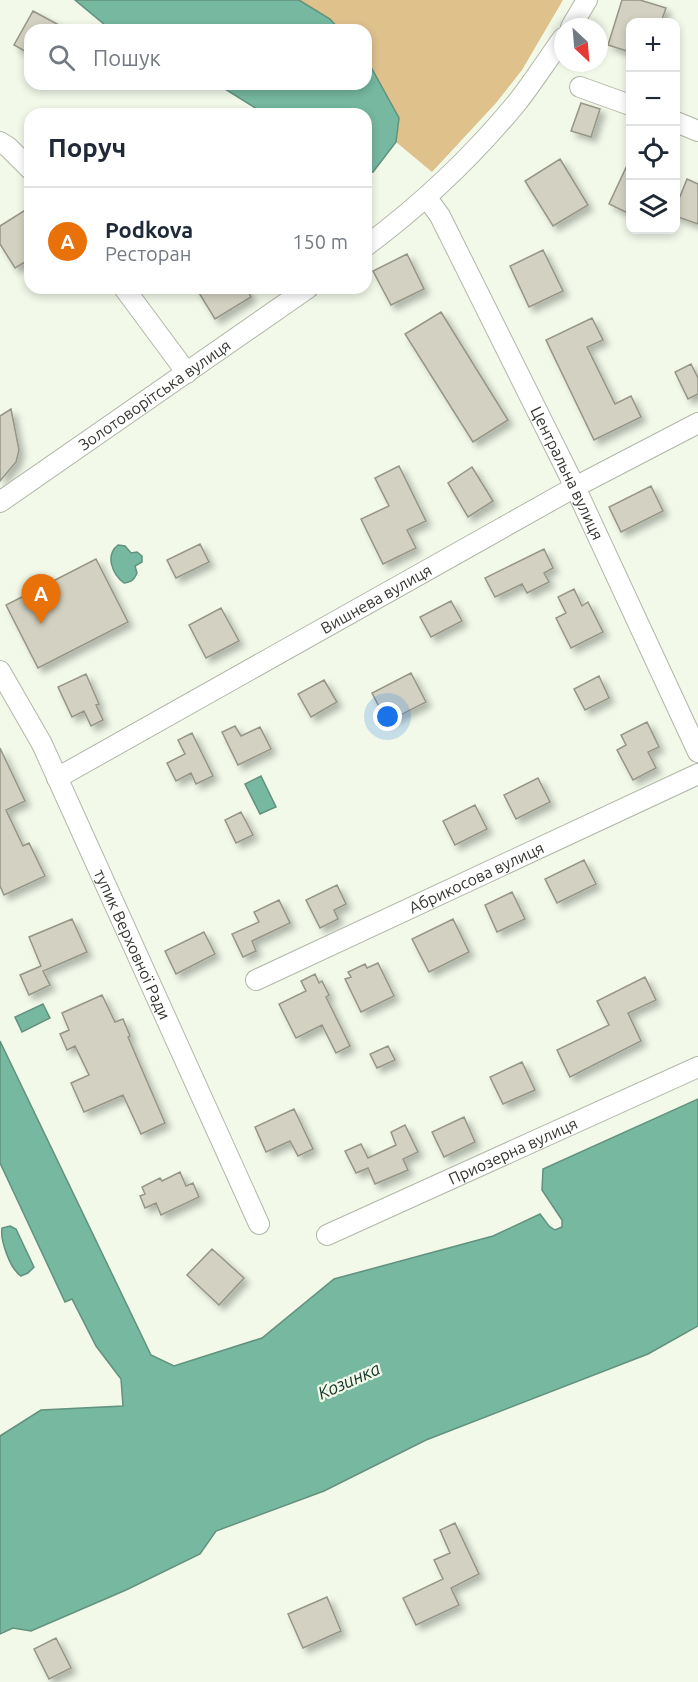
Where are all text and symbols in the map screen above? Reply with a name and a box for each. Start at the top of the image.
north arrow [554,18,608,72]
map controls [626,18,680,234]
button: + [626,18,680,72]
search box [24,24,372,90]
icon: search [45,41,78,74]
text: Пошук [93,45,161,70]
button: − [626,72,680,126]
button: locate [626,126,680,180]
text: Поруч [48,133,126,162]
button: layers [626,180,680,234]
text: Podkova [105,217,193,242]
text: A [60,230,75,253]
text: 150 m [292,230,348,253]
text: Ресторан [105,242,191,265]
street label: Золотоворітська вулиця [75,336,234,454]
street label: Центральна вулиця [527,403,607,543]
street label: Вишнева вулиця [317,560,435,637]
pin: A [22,574,60,624]
your location [373,702,402,731]
street label: Абрикосова вулиця [406,838,546,916]
street label: тупик Верховної Ради [91,866,174,1022]
street label: Приозерна вулиця [446,1114,580,1188]
water label: Козинка [314,1357,383,1403]

